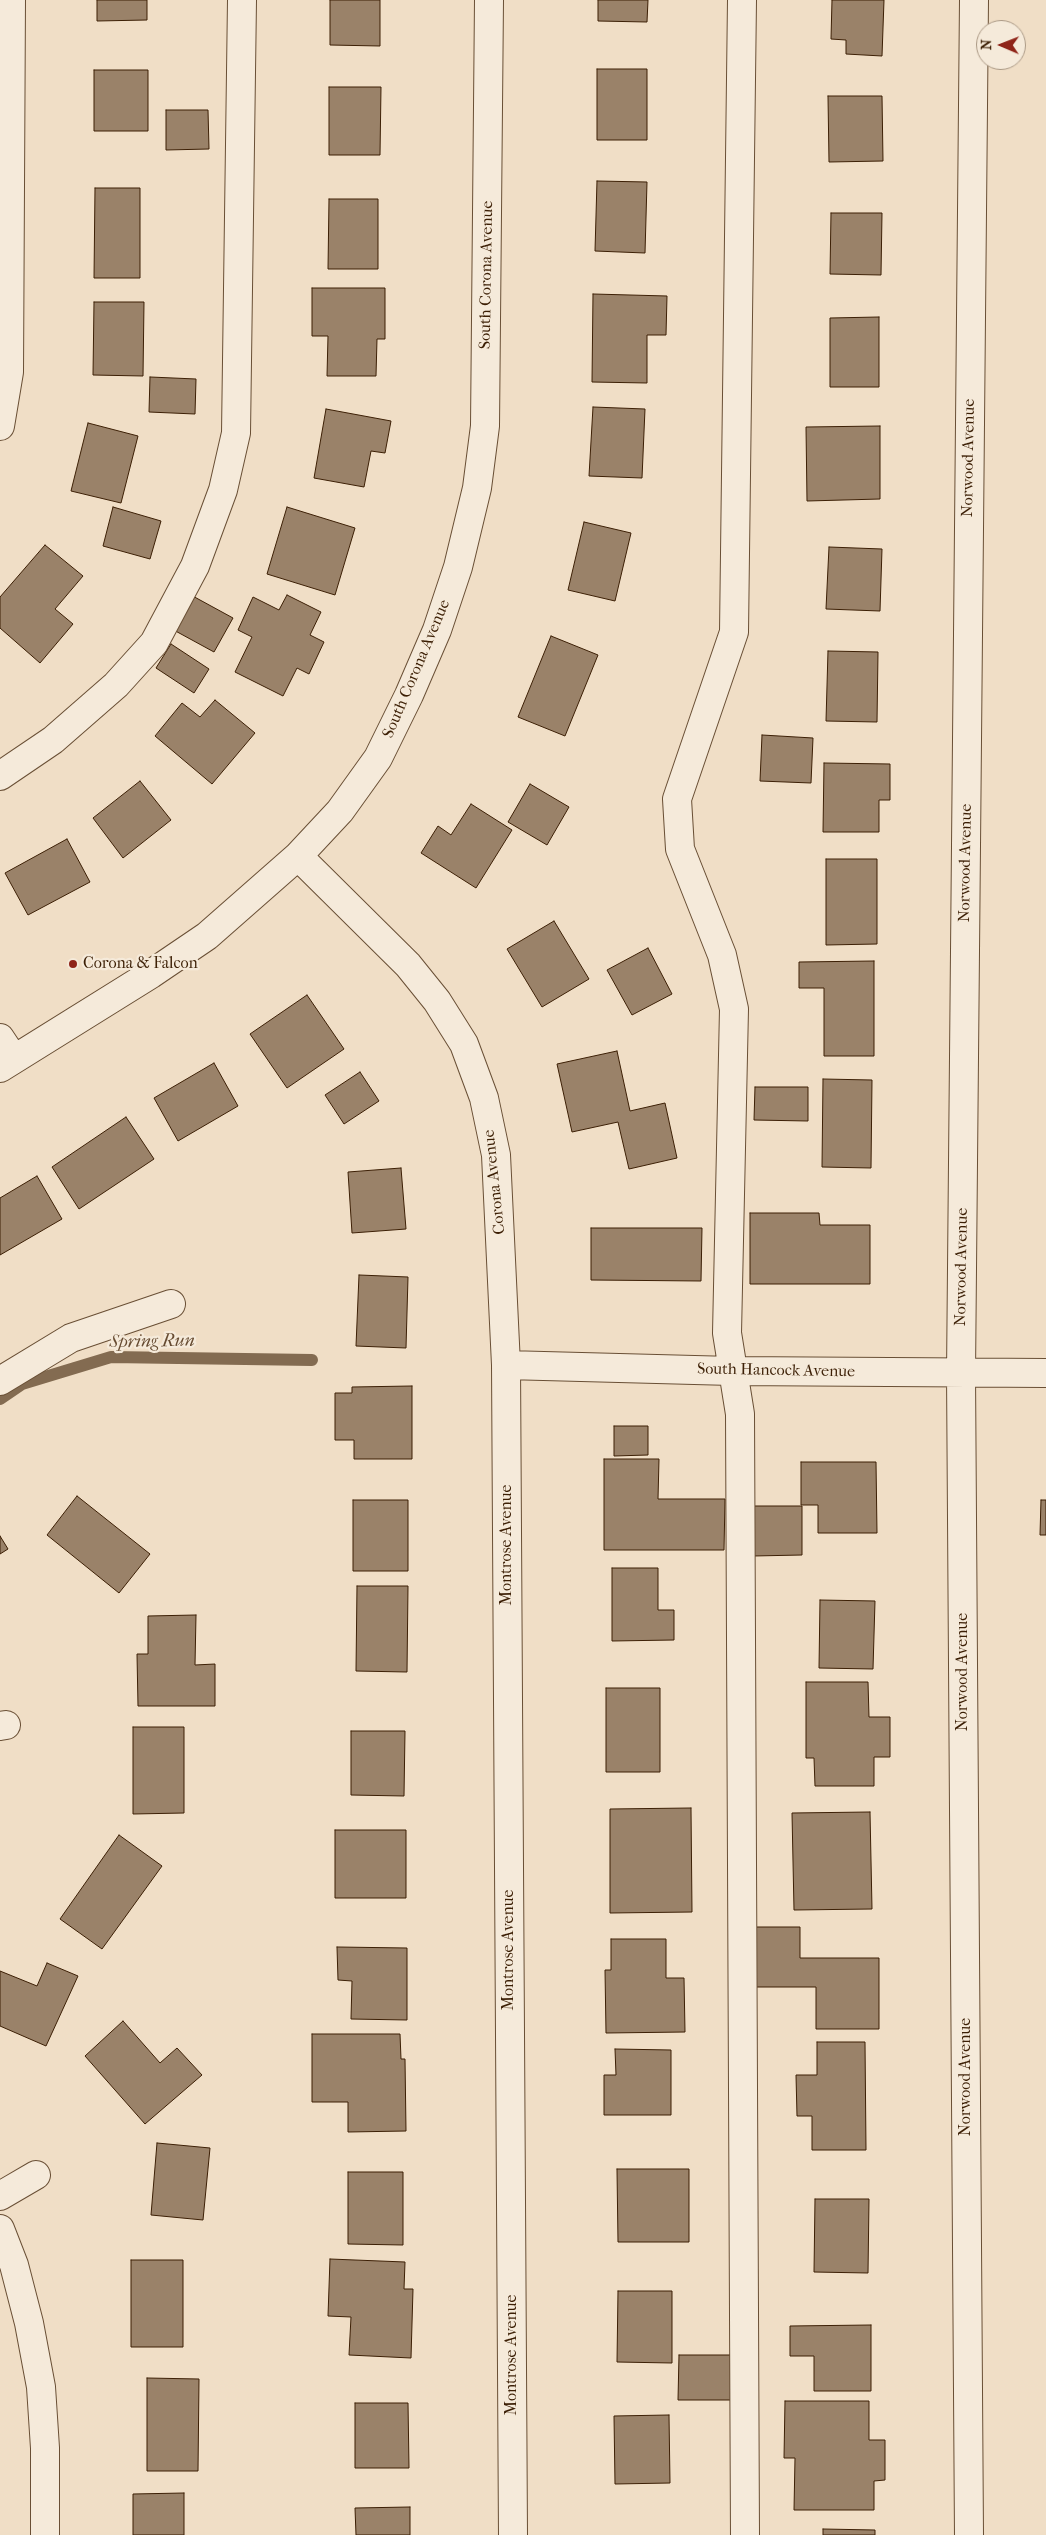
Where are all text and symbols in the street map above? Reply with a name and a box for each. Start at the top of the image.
north arrow [976,20,1026,70]
text: N [978,39,995,50]
street label: South Corona Avenue [476,201,498,349]
street label: Norwood Avenue [958,399,980,517]
street label: South Corona Avenue [379,597,455,741]
street label: Norwood Avenue [955,804,977,922]
place label: Corona & Falcon [83,954,198,974]
marker: Corona & Falcon [67,958,79,970]
street label: Corona Avenue [480,1129,510,1235]
street label: Norwood Avenue [951,1208,973,1326]
water label: Spring Run [109,1330,195,1354]
street label: South Hancock Avenue [697,1360,855,1382]
street label: Montrose Avenue [497,1484,517,1606]
street label: Norwood Avenue [953,1613,973,1731]
street label: Montrose Avenue [499,1889,519,2011]
street label: Norwood Avenue [956,2018,976,2136]
street label: Montrose Avenue [502,2294,522,2416]

